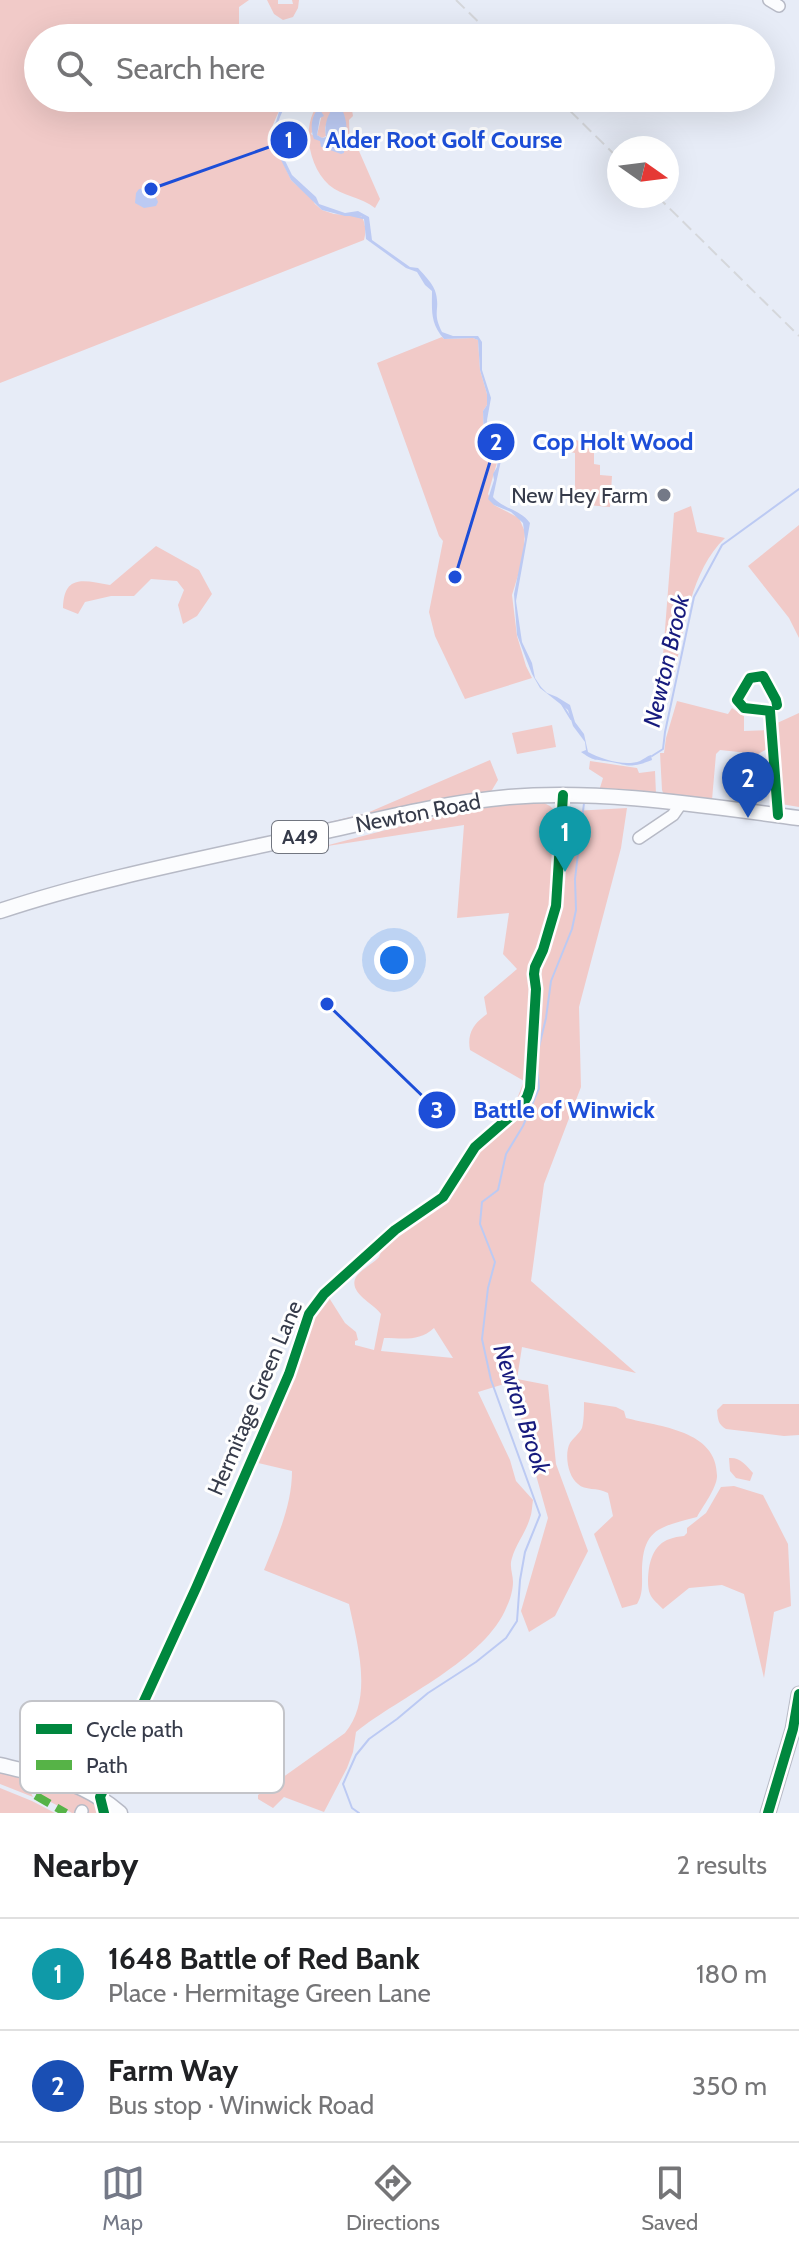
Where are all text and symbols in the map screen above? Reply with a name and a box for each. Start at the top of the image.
search box [24,24,775,112]
icon: search [52,46,96,90]
text: Search here [116,50,265,87]
callout: Alder Root Golf Course [269,116,578,164]
text: 1 [285,125,293,154]
text: Alder Root Golf Course [326,125,562,154]
north arrow [607,136,679,208]
callout: Cop Holt Wood [476,418,709,466]
text: 2 [490,427,502,456]
text: Cop Holt Wood [532,427,694,456]
place label: New Hey Farm [511,482,648,509]
marker: New Hey Farm [655,486,673,504]
water label: Newton Brook [637,591,695,730]
pin: 2 [722,752,774,818]
street label: Newton Road [353,788,483,838]
pin: 1 [539,806,591,872]
road number: A49 [272,821,328,853]
your location [374,940,414,980]
callout: Battle of Winwick [417,1086,670,1134]
text: 3 [431,1095,443,1124]
text: Battle of Winwick [473,1095,655,1124]
street label: Hermitage Green Lane [202,1297,308,1499]
water label: Newton Brook [487,1340,557,1478]
legend [20,1701,284,1793]
text: Cycle path [86,1716,184,1743]
text: Path [86,1752,128,1779]
text: Nearby [32,1844,139,1886]
text: 2 results [676,1849,767,1881]
text: 1648 Battle of Red Bank [108,1940,420,1977]
text: 1 [53,1958,63,1990]
text: 180 m [696,1958,767,1990]
text: Place · Hermitage Green Lane [108,1977,431,2009]
text: Farm Way [108,2052,238,2089]
text: 2 [51,2070,65,2102]
text: 350 m [692,2070,767,2102]
text: Bus stop · Winwick Road [108,2089,374,2121]
tab: Map [101,2161,145,2236]
tab: Directions [346,2161,440,2236]
tab: Saved [641,2161,698,2236]

